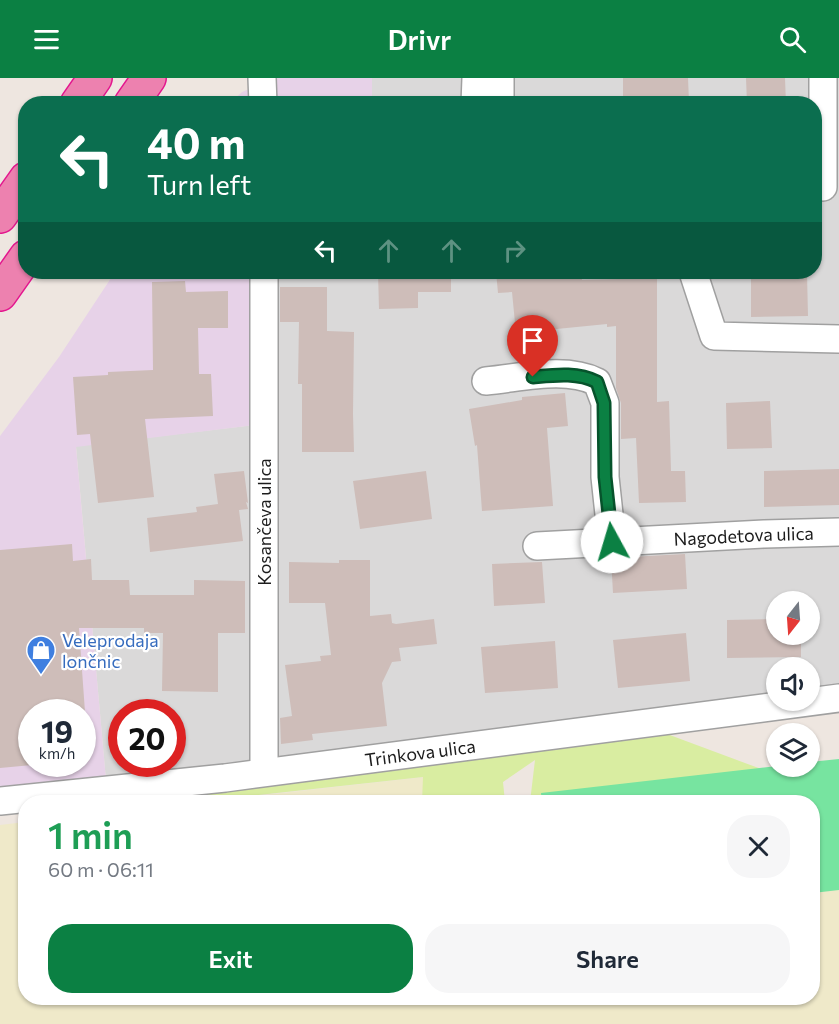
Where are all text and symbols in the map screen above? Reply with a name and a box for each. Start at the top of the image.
icon: menu [30,23,63,56]
text: Drivr [388,23,451,56]
icon: search [776,23,809,56]
text: 40 m [147,116,245,168]
icon: left [48,120,126,198]
text: Turn left [147,168,251,201]
icon: left [309,234,342,267]
icon: ahead [372,234,405,267]
icon: ahead [435,234,468,267]
icon: right [498,234,531,267]
pin [507,315,558,377]
icon: arrive [516,324,549,357]
street label: Kosančeva ulica [253,458,275,586]
position arrow [580,510,644,574]
street label: Nagodetova ulica [673,522,814,550]
north arrow [766,591,820,645]
map controls [766,591,820,777]
place label: Veleprodaja lončnic [62,629,159,672]
shop icon: Veleprodaja lončnic [25,634,57,676]
button: sound [766,657,820,711]
speed limit sign: 20 [108,699,186,777]
text: 19 [41,712,73,749]
button: layers [766,723,820,777]
street label: Trinkova ulica [363,734,477,771]
text: km/h [39,744,75,762]
text: 1 min [48,812,133,856]
button: close [727,815,790,878]
text: 60 m · 06:11 [48,857,154,881]
button: Exit [48,924,413,993]
button: Share [425,924,790,993]

